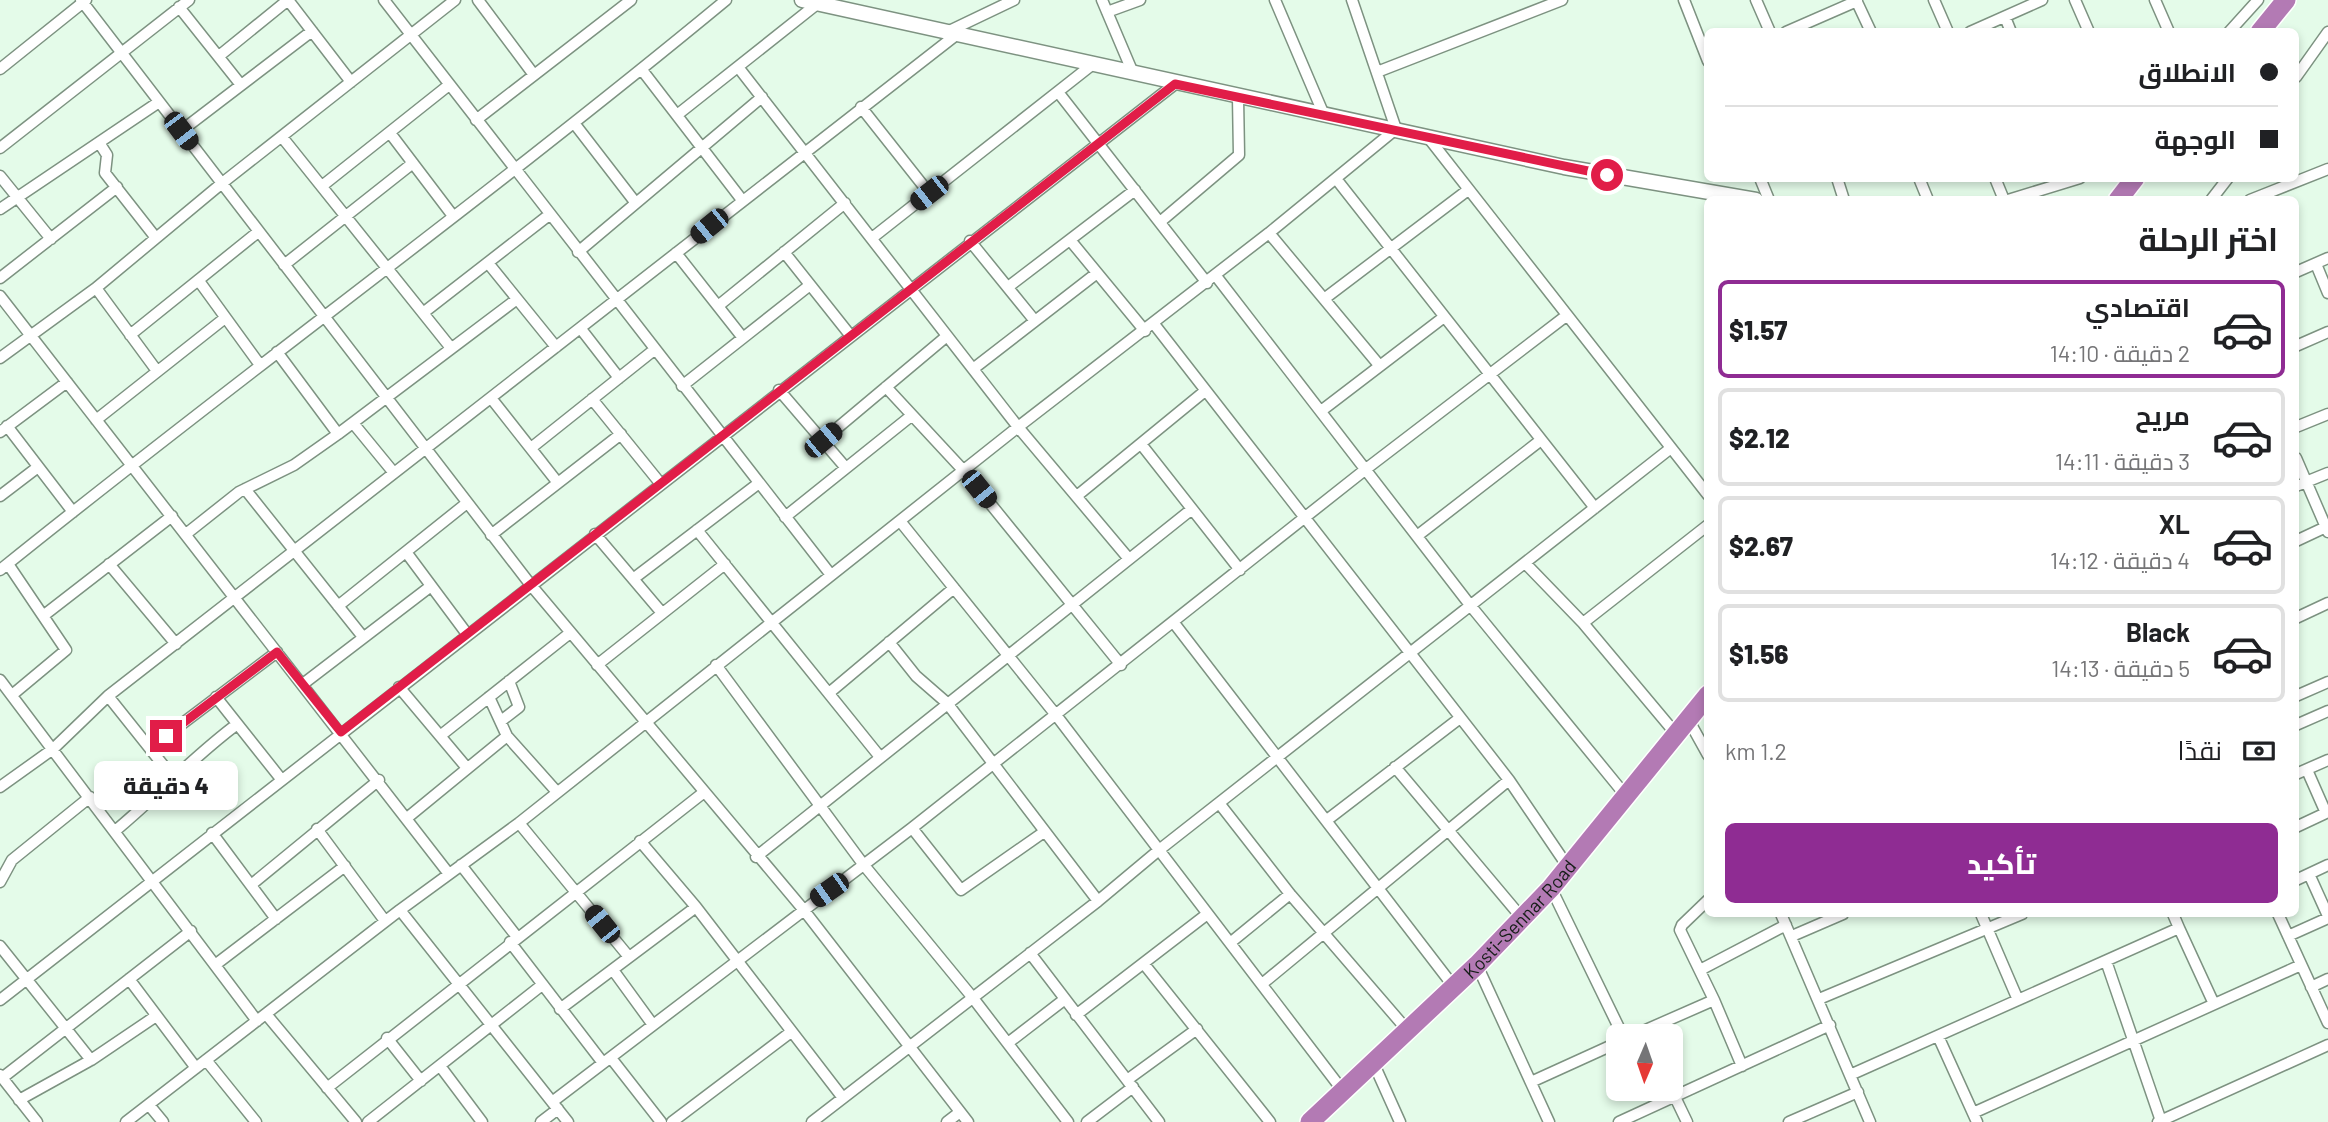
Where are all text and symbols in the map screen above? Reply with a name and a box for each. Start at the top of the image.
text: الانطلاق [2138,56,2236,87]
car [160,108,203,154]
text: الوجهة [2155,123,2236,154]
route start [1591,159,1623,191]
car [906,172,953,214]
car [687,205,732,247]
text: اختر الرحلة [2139,219,2278,257]
text: اقتصادي [2085,291,2190,322]
icon: car [2211,298,2274,361]
text: $1.57 [1729,314,1787,345]
text: 2 دقيقة · 14:10 [2050,339,2190,367]
text: مريح [2135,399,2190,430]
icon: car [2211,406,2274,469]
car [801,418,846,462]
text: $2.12 [1729,422,1790,453]
text: 3 دقيقة · 14:11 [2055,447,2190,475]
car [958,466,1001,512]
text: XL [2159,508,2190,539]
icon: car [2211,514,2274,577]
text: $2.67 [1729,530,1793,561]
text: 4 دقيقة · 14:12 [2050,546,2190,574]
text: Black [2126,616,2190,647]
icon: car [2211,622,2274,685]
text: $1.56 [1729,638,1789,669]
text: 5 دقيقة · 14:13 [2051,654,2190,682]
route end [150,720,182,752]
icon: cash [2240,732,2278,770]
text: نقدًا [2178,734,2222,765]
text: 1.2 km [1725,737,1787,765]
callout: 4 دقيقة [94,760,238,810]
text: 4 دقيقة [123,771,209,799]
button: تأكيد [1725,823,2278,903]
street label: Kosti-Sennar Road [1458,855,1580,983]
car [806,869,853,911]
car [581,901,624,947]
north arrow [1606,1024,1684,1101]
map controls [1606,1024,1683,1101]

